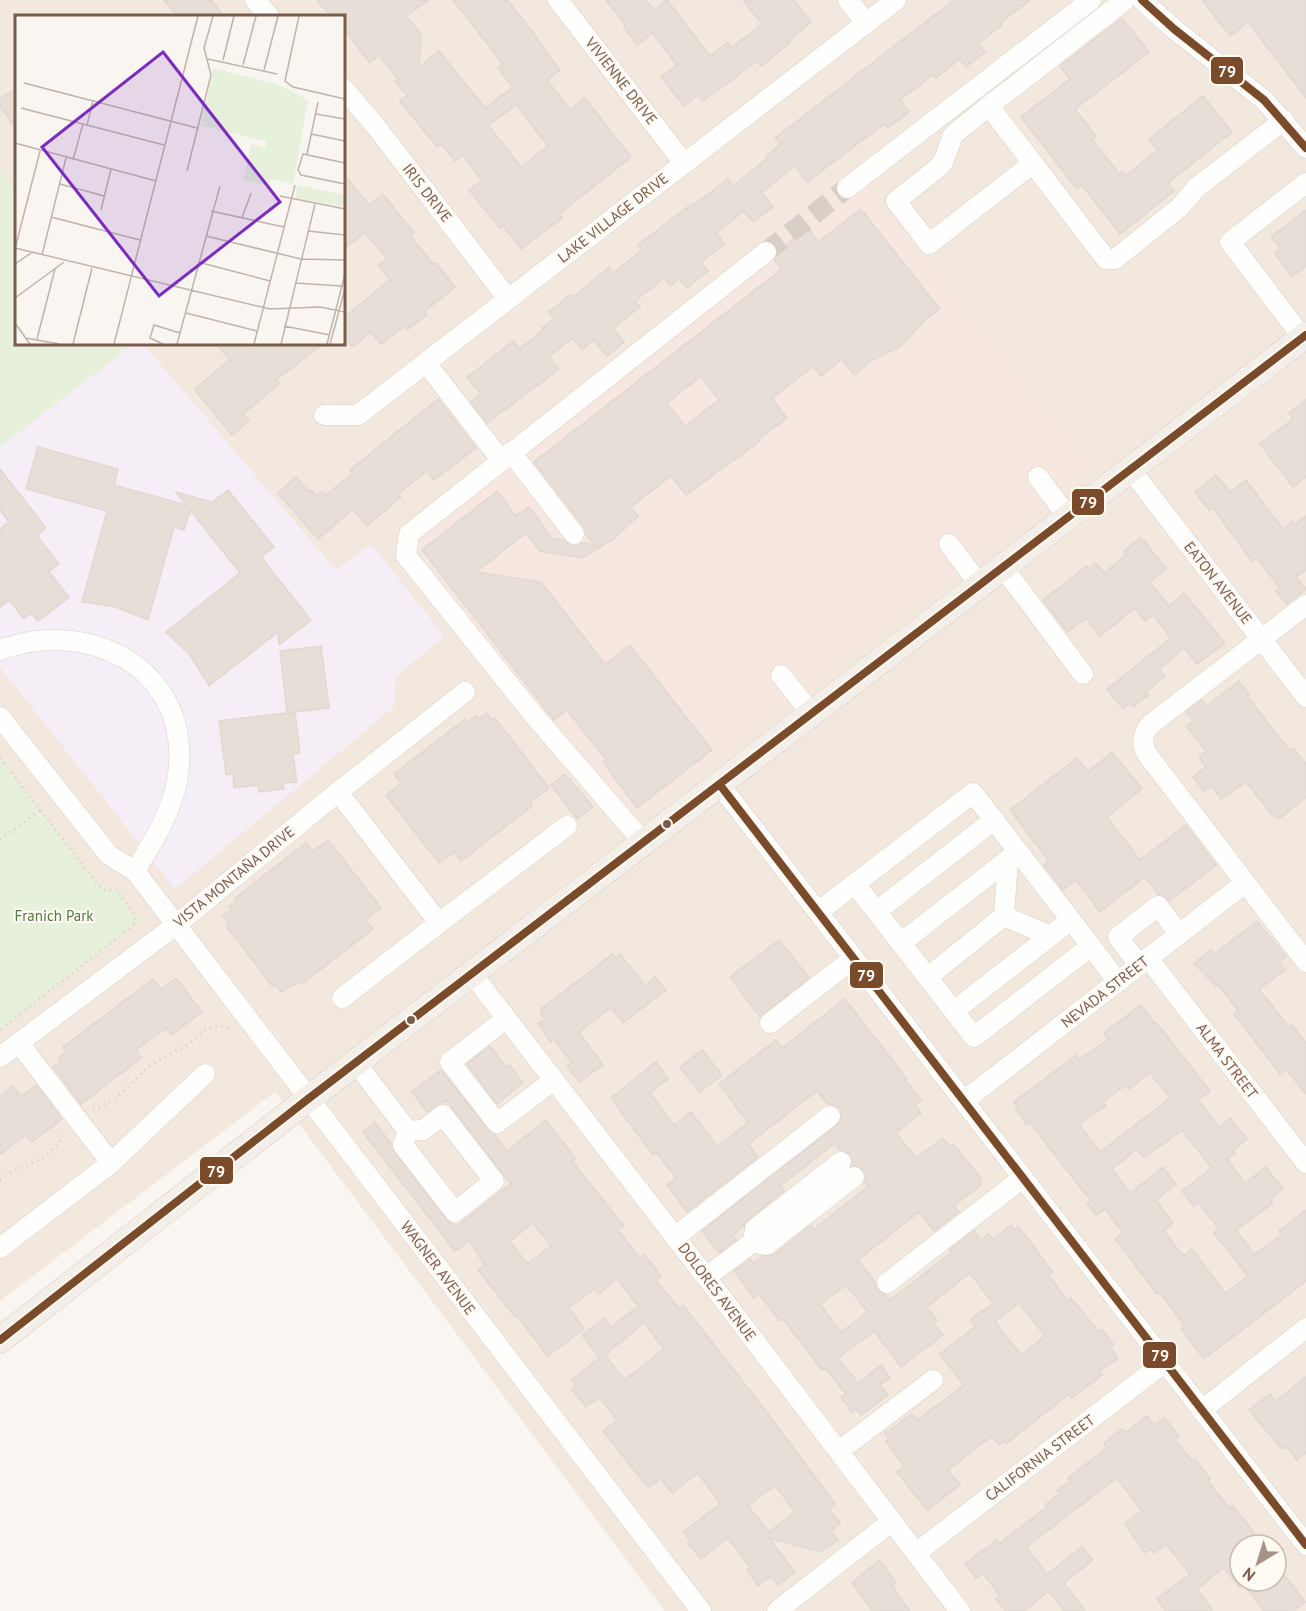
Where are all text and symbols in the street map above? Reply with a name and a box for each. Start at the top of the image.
inset map [15,15,345,345]
street label: VIVIENNE DRIVE [581,32,661,128]
line badge: 79 [1210,56,1244,85]
text: 79 [1218,61,1236,81]
street label: IRIS DRIVE [399,160,456,226]
street label: LAKE VILLAGE DRIVE [554,169,672,267]
line badge: 79 [1071,488,1105,516]
text: 79 [1079,492,1097,512]
street label: EATON AVENUE [1180,537,1257,628]
unlabelled marker [661,818,673,830]
street label: VISTA MONTAÑA DRIVE [168,822,298,932]
park label: Franich Park [14,906,94,925]
street label: NEVADA STREET [1057,951,1153,1032]
line badge: 79 [849,961,884,989]
text: 79 [857,965,875,985]
unlabelled marker [405,1014,417,1026]
street label: ALMA STREET [1193,1019,1263,1103]
line badge: 79 [199,1156,234,1185]
text: 79 [207,1161,225,1181]
street label: WAGNER AVENUE [397,1217,480,1318]
street label: DOLORES AVENUE [674,1239,761,1345]
line badge: 79 [1142,1341,1177,1369]
text: 79 [1151,1345,1169,1365]
street label: CALIFORNIA STREET [981,1410,1099,1505]
north arrow [1228,1533,1288,1593]
text: N [1238,1564,1259,1586]

